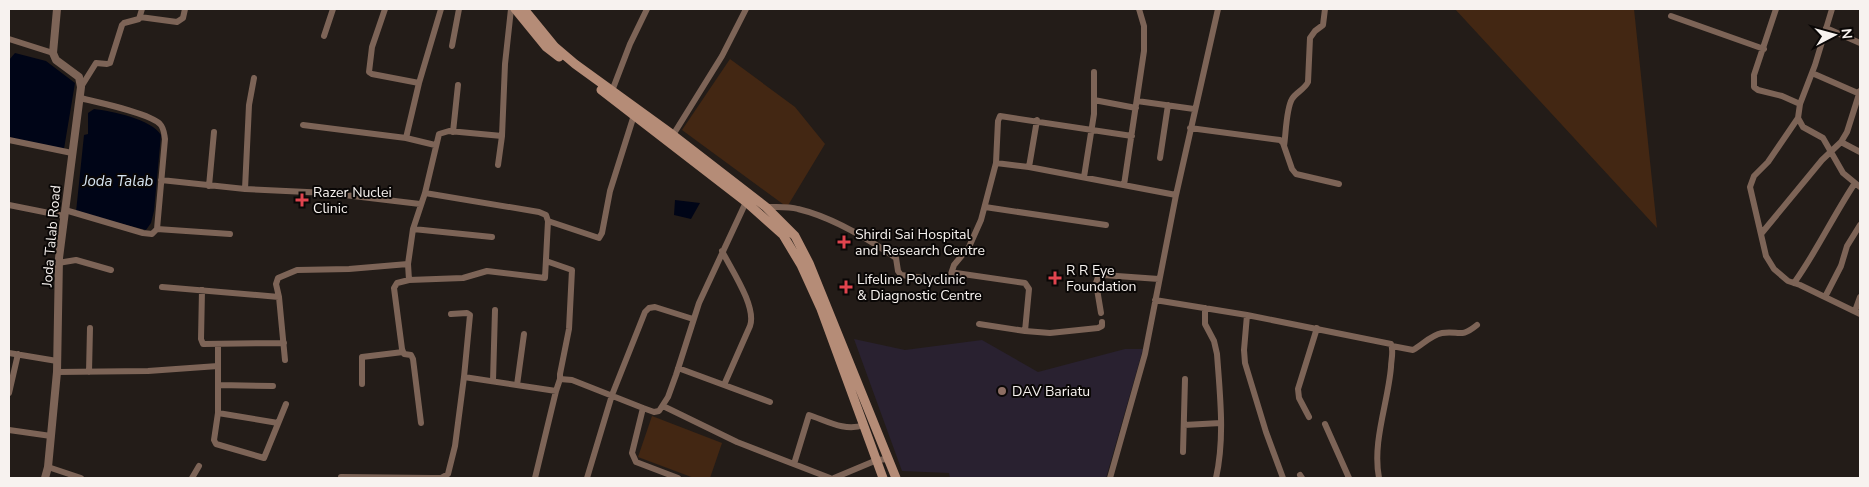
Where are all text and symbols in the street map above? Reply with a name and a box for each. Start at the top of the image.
north arrow [1809,10,1859,60]
text: N [1836,27,1856,40]
water label: Joda Talab [82,171,154,191]
place label: Razer Nuclei Clinic [313,183,392,218]
street label: Joda Talab Road [37,184,65,289]
marker: Razer Nuclei Clinic [295,193,309,207]
place label: Shirdi Sai Hospital and Research Centre [855,225,985,260]
marker: Shirdi Sai Hospital and Research Centre [837,235,851,249]
place label: R R Eye Foundation [1066,261,1136,296]
place label: Lifeline Polyclinic & Diagnostic Centre [857,270,982,305]
marker: R R Eye Foundation [1048,271,1062,285]
marker: Lifeline Polyclinic & Diagnostic Centre [839,280,853,294]
place label: DAV Bariatu [1012,382,1090,401]
marker: DAV Bariatu [996,385,1008,397]

